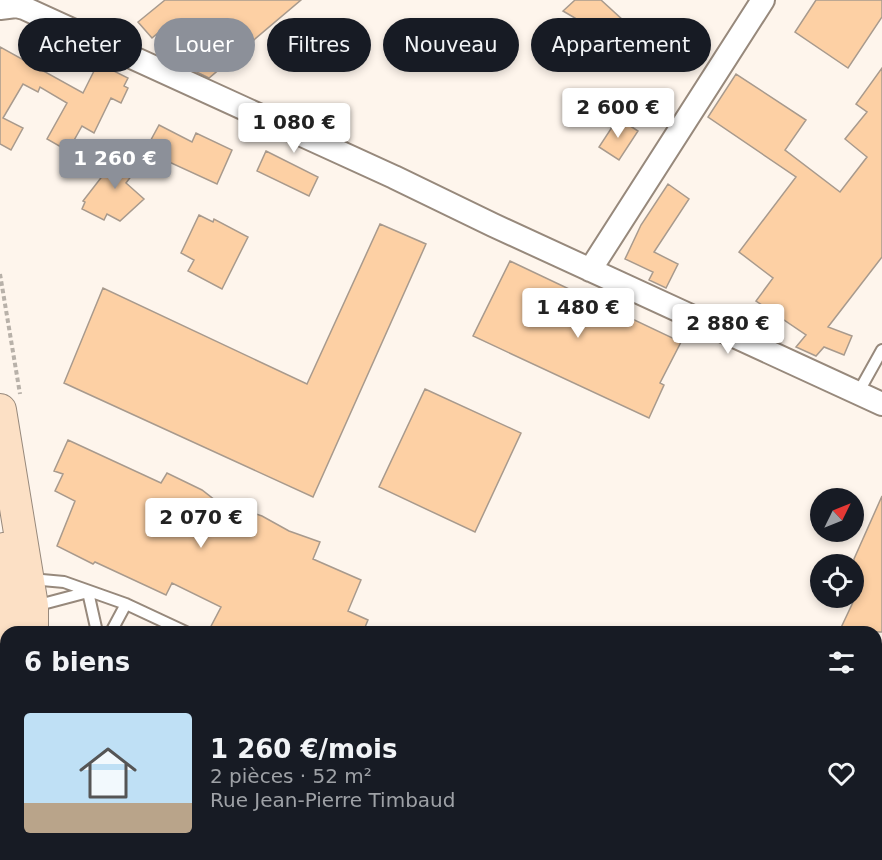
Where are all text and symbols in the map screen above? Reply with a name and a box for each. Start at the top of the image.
chip: Acheter [18,18,142,72]
chip: Louer [154,18,255,72]
chip: Filtres [267,18,371,72]
chip: Nouveau [383,18,519,72]
chip: Appartement [531,18,711,72]
pin: 2 600 € [563,88,673,139]
text: 2 600 € [576,95,660,119]
pin: 1 080 € [239,103,349,154]
text: 1 080 € [252,110,336,134]
pin: 1 260 € [60,139,170,190]
text: 1 260 € [73,146,157,170]
pin: 1 480 € [523,288,633,339]
text: 1 480 € [536,295,620,319]
pin: 2 880 € [673,304,783,355]
text: 2 880 € [686,311,770,335]
north arrow [810,488,864,542]
map controls [810,488,864,608]
pin: 2 070 € [146,498,256,549]
text: 2 070 € [159,505,243,529]
button: locate [810,554,864,608]
icon: filters [825,646,858,679]
text: 6 biens [24,647,130,677]
text: 1 260 €/mois [210,734,397,764]
icon: home [72,737,144,809]
icon: heart [825,757,858,790]
text: 2 pièces · 52 m² [210,764,372,788]
text: Rue Jean-Pierre Timbaud [210,788,455,812]

